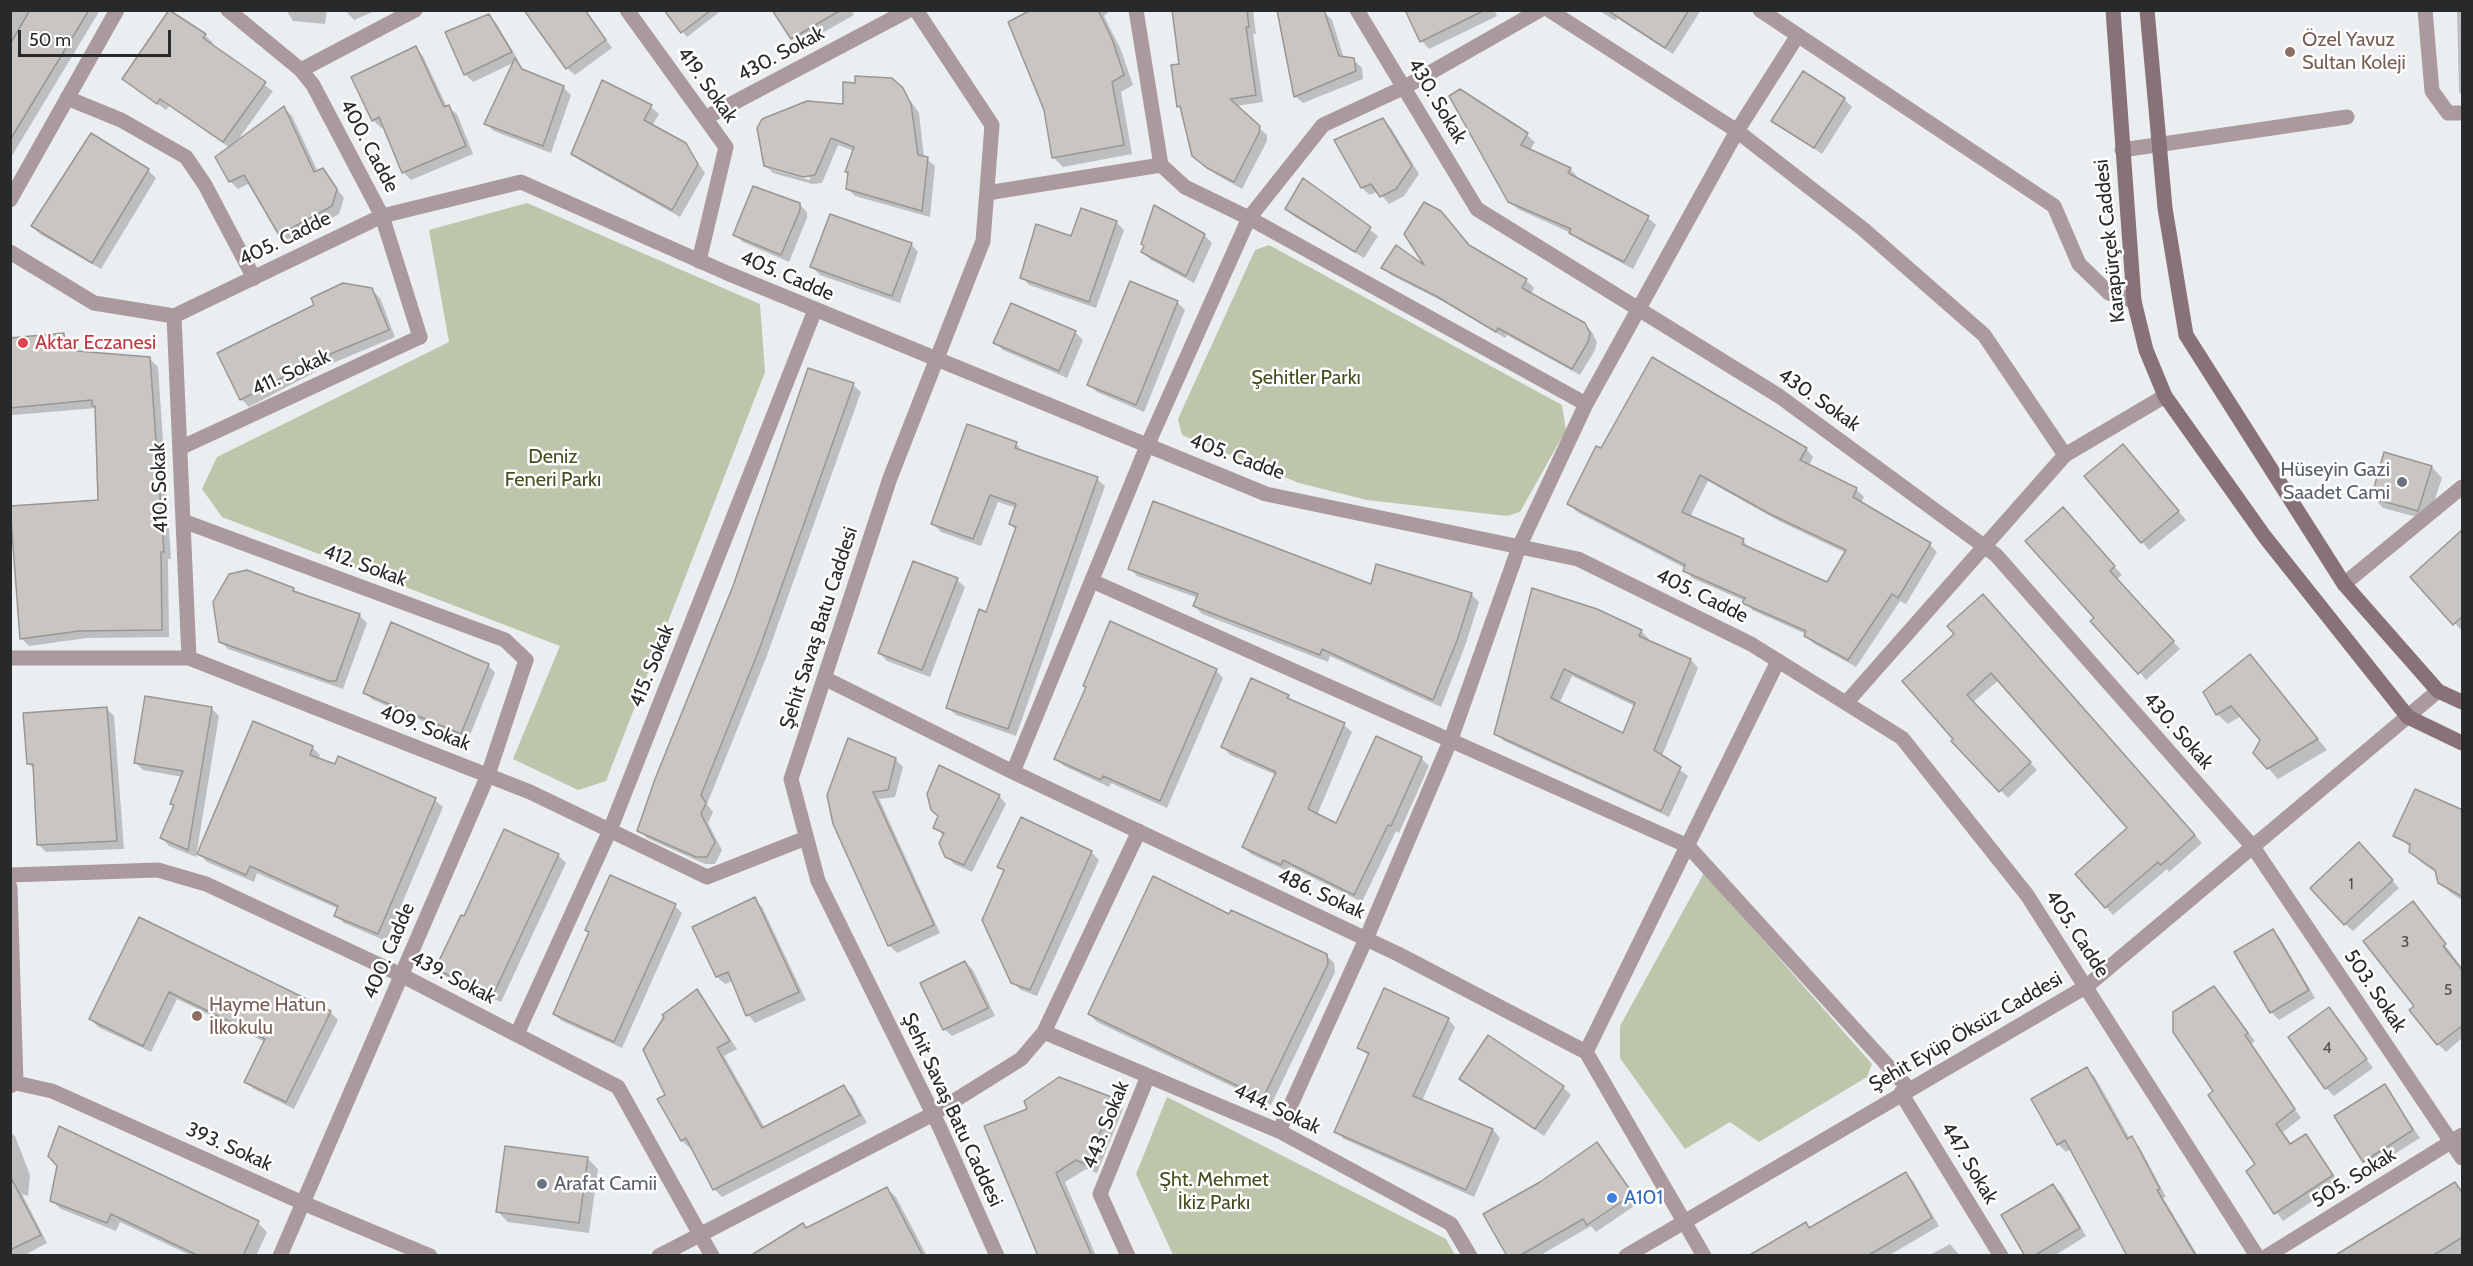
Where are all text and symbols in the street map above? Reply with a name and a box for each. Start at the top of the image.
scale bar [21,18,174,56]
street label: 430. Sokak [734,21,828,87]
place label: Özel Yavuz Sultan Koleji [2302,28,2406,75]
text: 50 m [29,29,71,51]
street label: 419. Sokak [671,42,743,128]
marker: Özel Yavuz Sultan Koleji [2283,45,2297,59]
street label: 430. Sokak [1402,54,1472,148]
street label: 400. Cadde [334,95,404,197]
street label: Karapürçek Caddesi [2089,158,2131,324]
street label: 405. Cadde [235,206,335,272]
street label: 405. Cadde [737,246,837,306]
place label: Aktar Eczanesi [35,331,156,355]
marker: Aktar Eczanesi [16,336,30,350]
street label: 411. Sokak [248,345,334,401]
street label: 430. Sokak [1773,363,1865,437]
park label: Şehitler Parkı [1251,366,1361,390]
street label: 405. Cadde [1186,429,1288,485]
street label: 410. Sokak [146,442,174,534]
park label: Deniz Feneri Parkı [505,445,601,492]
place label: Hüseyin Gazi Saadet Cami [2280,458,2390,505]
marker: Hüseyin Gazi Saadet Cami [2395,475,2409,489]
street label: Şehit Savaş Batu Caddesi [775,524,863,732]
street label: 412. Sokak [320,540,410,592]
street label: 405. Cadde [1652,563,1752,629]
street label: 415. Sokak [624,621,680,711]
street label: 430. Sokak [2138,687,2218,775]
street label: 409. Sokak [376,700,474,756]
street label: 486. Sokak [1273,863,1369,925]
house number: 1 [2348,874,2354,894]
street label: 405. Cadde [2040,886,2114,982]
street label: 400. Cadde [358,899,420,1003]
house number: 3 [2401,932,2409,952]
street label: 503. Sokak [2339,945,2411,1037]
street label: 439. Sokak [407,946,499,1010]
street label: Şehit Eyüp Öksüz Caddesi [1865,967,2067,1097]
house number: 5 [2444,980,2452,1000]
place label: Hayme Hatun İlkokulu [209,993,326,1040]
marker: Hayme Hatun İlkokulu [190,1009,204,1023]
street label: Şehit Savaş Batu Caddesi [896,1009,1008,1211]
house number: 4 [2322,1038,2332,1058]
street label: 443. Sokak [1078,1078,1134,1172]
street label: 444. Sokak [1230,1078,1324,1140]
street label: 393. Sokak [182,1117,276,1177]
street label: 447. Sokak [1935,1118,2003,1208]
street label: 505. Sokak [2308,1143,2400,1213]
park label: Şht. Mehmet İkiz Parkı [1159,1168,1269,1215]
place label: Arafat Camii [554,1172,657,1196]
marker: Arafat Camii [535,1177,549,1191]
place label: A101 [1624,1186,1663,1210]
marker: A101 [1605,1191,1619,1205]

